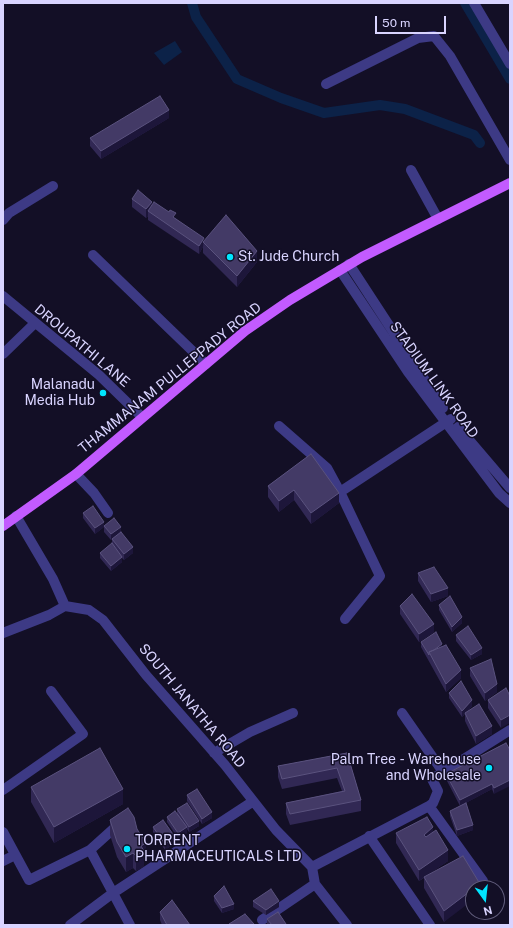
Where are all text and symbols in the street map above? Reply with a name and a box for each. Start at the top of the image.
scale bar [377,8,448,34]
text: 50 m [382,16,410,30]
place label: St. Jude Church [238,249,339,265]
marker: St. Jude Church [225,252,235,262]
street label: THAMMANAM PULLEPPADY ROAD [75,299,265,457]
street label: DROUPATHI LANE [31,301,133,391]
street label: STADIUM LINK ROAD [386,319,482,441]
place label: Malanadu Media Hub [24,377,95,410]
marker: Malanadu Media Hub [98,388,108,398]
street label: SOUTH JANATHA ROAD [135,641,249,771]
place label: Palm Tree - Warehouse and Wholesale [331,752,481,784]
marker: Palm Tree - Warehouse and Wholesale [484,763,494,773]
place label: TORRENT PHARMACEUTICALS LTD [135,833,302,866]
marker: TORRENT PHARMACEUTICALS LTD [122,844,132,854]
north arrow [465,880,505,920]
text: N [482,904,494,918]

